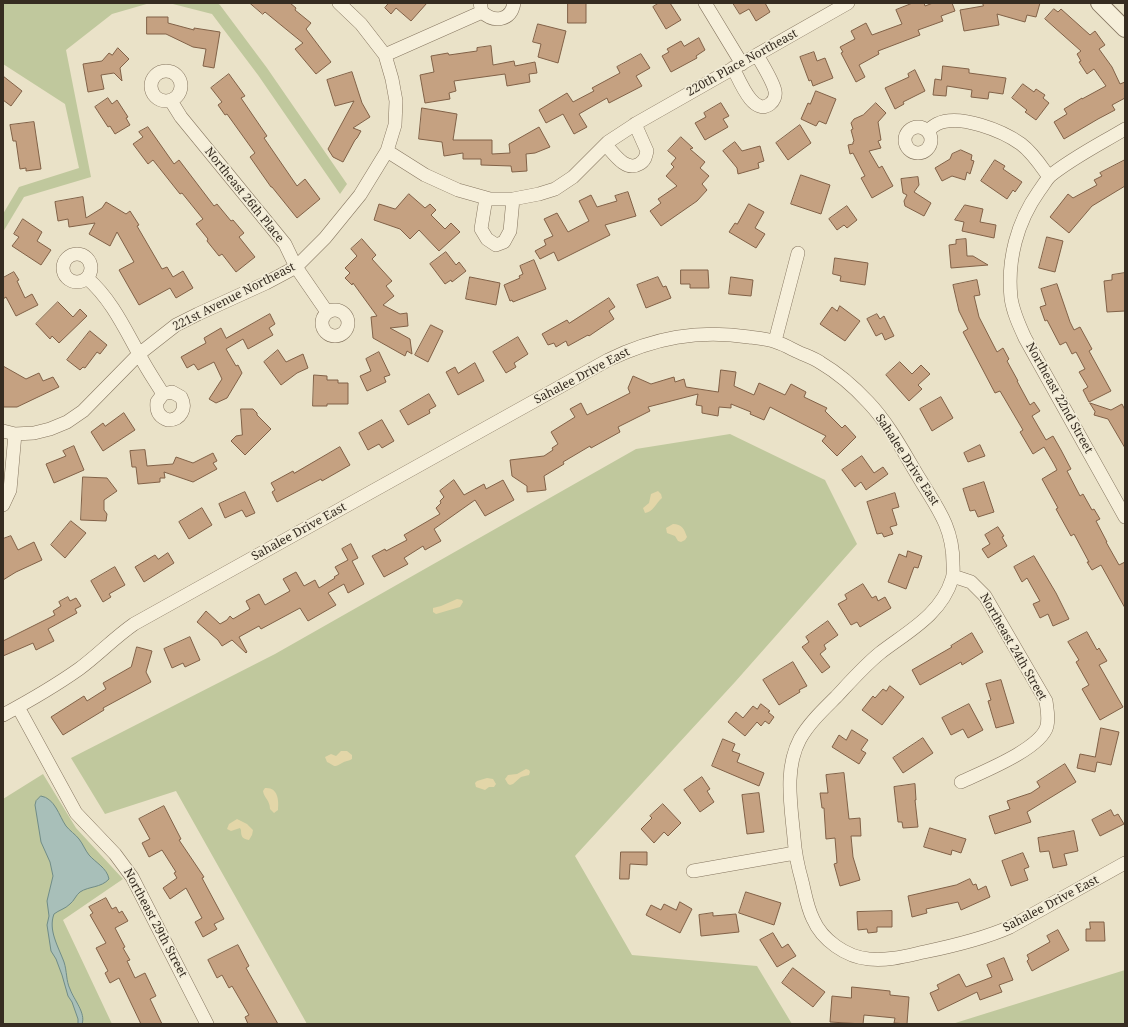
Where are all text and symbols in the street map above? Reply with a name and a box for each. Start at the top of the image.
street label: 220th Place Northeast [684,26,800,100]
street label: Northeast 26th Place [201,145,287,245]
street label: 221st Avenue Northeast [170,260,298,334]
street label: Northeast 22nd Street [1022,340,1096,456]
street label: Sahalee Drive East [532,345,632,407]
street label: Sahalee Drive East [872,412,942,508]
street label: Sahalee Drive East [249,500,349,564]
street label: Northeast 24th Street [976,591,1050,703]
street label: Northeast 29th Street [120,866,190,980]
street label: Sahalee Drive East [1001,873,1101,935]

